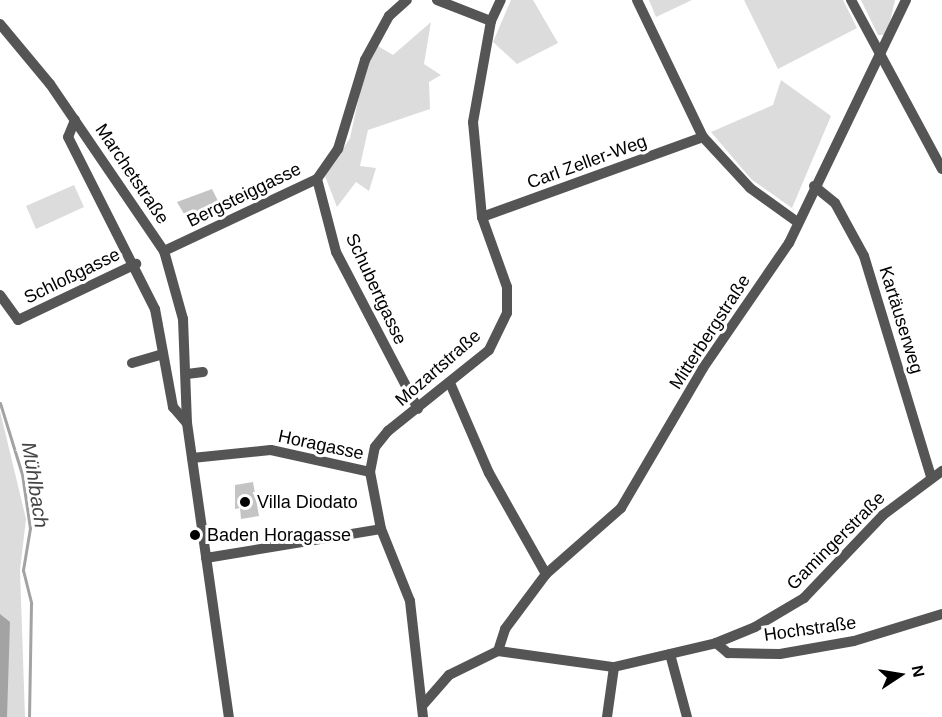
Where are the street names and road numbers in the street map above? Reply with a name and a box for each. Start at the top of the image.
street label: Marchetstraße [91,120,173,228]
street label: Carl Zeller-Weg [524,130,650,194]
street label: Bergsteiggasse [184,158,304,232]
street label: Schubertgasse [341,230,411,348]
street label: Schloßgasse [21,243,123,309]
street label: Kartäuserweg [874,264,928,376]
street label: Mitterbergstraße [665,271,755,393]
street label: Mozartstraße [391,325,485,411]
street label: Horagasse [276,425,366,465]
street label: Gamingerstraße [782,487,890,595]
street label: Hochstraße [762,612,858,646]

